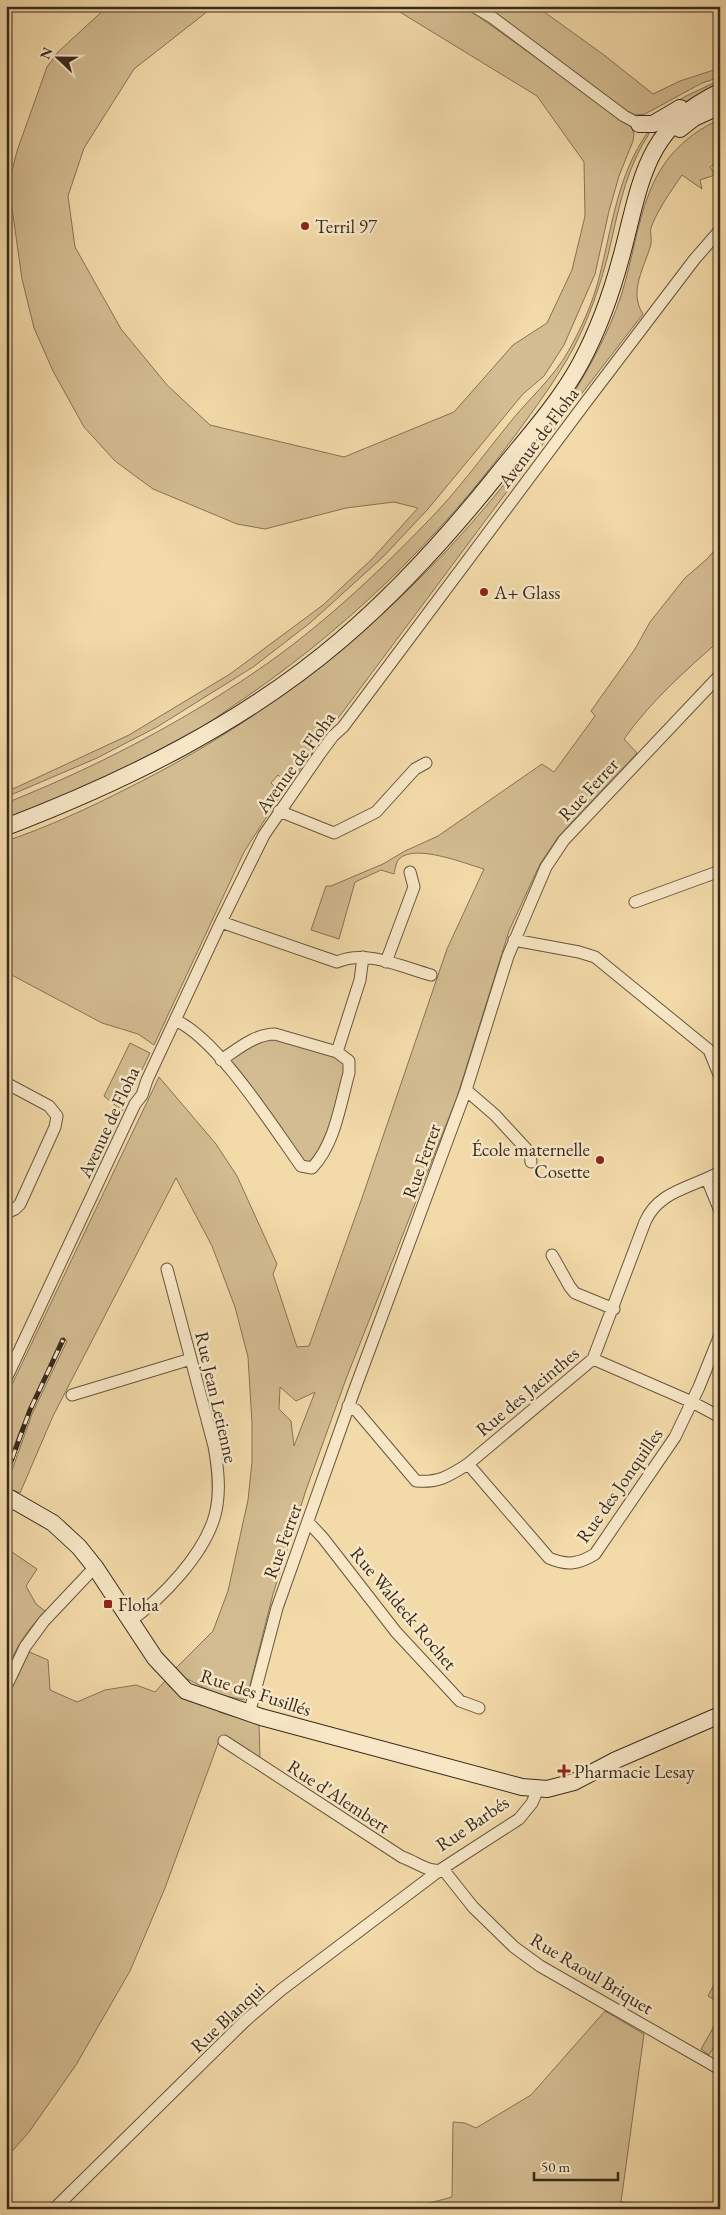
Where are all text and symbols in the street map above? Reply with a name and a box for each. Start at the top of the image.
north arrow [32,32,82,82]
text: N [35,44,57,62]
place label: Terril 97 [315,214,378,239]
marker: Terril 97 [299,220,311,232]
street label: Avenue de Floha [492,382,585,494]
place label: A+ Glass [493,580,560,605]
marker: A+ Glass [478,586,490,598]
street label: Avenue de Floha [249,706,341,819]
street label: Rue Ferrer [553,752,624,826]
street label: Avenue de Floha [71,1062,145,1183]
street label: Rue Ferrer [396,1120,447,1202]
place label: École maternelle Cosette [471,1137,590,1184]
marker: École maternelle Cosette [594,1154,606,1166]
street label: Rue Jean Letienne [189,1329,244,1465]
street label: Rue des Jacinthes [470,1341,584,1442]
street label: Rue des Jonquilles [570,1423,668,1548]
street label: Rue Ferrer [257,1500,308,1582]
street label: Rue Waldeck Rochet [345,1541,463,1675]
place label: Floha [118,1592,159,1617]
marker: Floha [102,1598,114,1610]
street label: Rue des Fusillés [197,1663,314,1722]
street label: Rue d'Alembert [283,1754,395,1839]
place label: Pharmacie Lesay [574,1759,695,1784]
marker: Pharmacie Lesay [558,1765,570,1777]
street label: Rue Barbés [431,1790,514,1857]
street label: Rue Raoul Briquet [526,1927,658,2020]
street label: Rue Blanqui [185,1976,270,2058]
scale bar [534,2150,617,2182]
text: 50 m [541,2157,570,2176]

